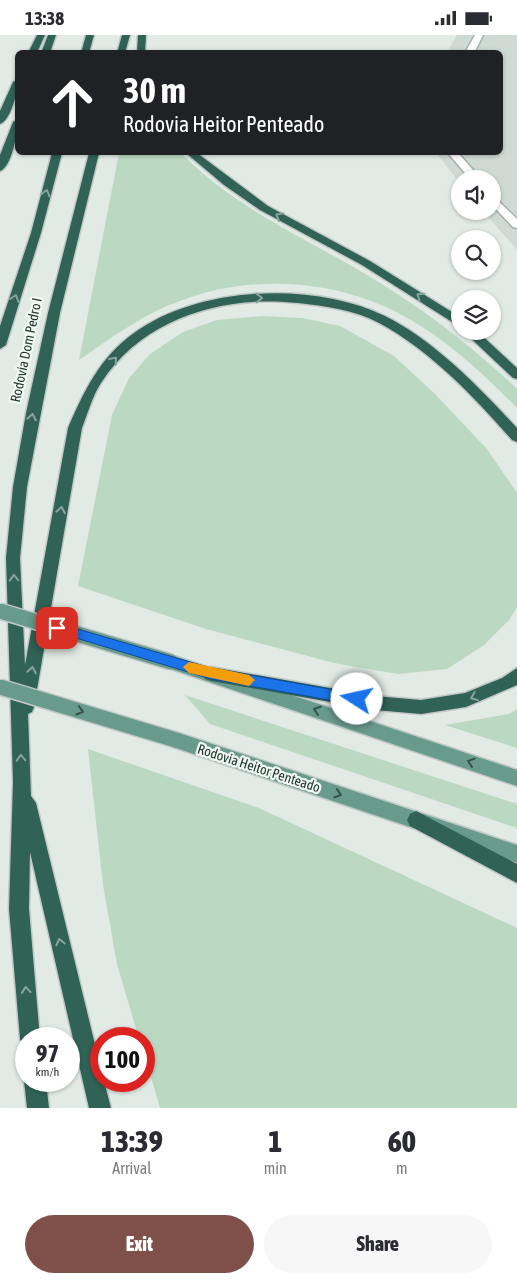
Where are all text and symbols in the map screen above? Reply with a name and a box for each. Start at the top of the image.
text: 13:38 [25,7,64,29]
icon: ahead [40,70,105,135]
text: 30 m [123,70,186,110]
text: Rodovia Heitor Penteado [123,111,324,137]
map controls [451,170,501,340]
button: sound [451,170,501,220]
one-way arrow [41,189,51,197]
one-way arrow [275,212,284,222]
button: search [451,230,501,280]
button: layers [451,290,501,340]
one-way arrow [255,293,263,303]
one-way arrow [416,293,426,302]
one-way arrow [9,295,19,303]
street label: Rodovia Dom Pedro I [7,296,45,404]
one-way arrow [108,356,117,365]
one-way arrow [26,413,37,421]
one-way arrow [55,506,65,514]
one-way arrow [9,574,19,582]
pin [36,607,78,649]
icon: arrive [43,614,71,642]
one-way arrow [27,666,37,674]
position arrow [330,672,382,724]
one-way arrow [470,690,479,701]
one-way arrow [75,706,84,716]
one-way arrow [313,706,322,716]
street label: Rodovia Heitor Penteado [196,741,322,795]
one-way arrow [16,754,26,762]
one-way arrow [467,758,476,768]
one-way arrow [334,788,342,798]
one-way arrow [55,937,66,946]
one-way arrow [21,986,32,994]
speed limit sign: 100 [90,1027,155,1092]
text: 97 [36,1039,59,1067]
text: km/h [36,1065,59,1079]
text: 13:39 [101,1124,163,1158]
text: 1 [268,1124,282,1158]
text: 60 [388,1124,416,1158]
text: Arrival [112,1159,151,1177]
text: min [264,1159,287,1177]
text: m [396,1159,408,1177]
button: Exit [25,1215,254,1273]
button: Share [264,1215,492,1273]

